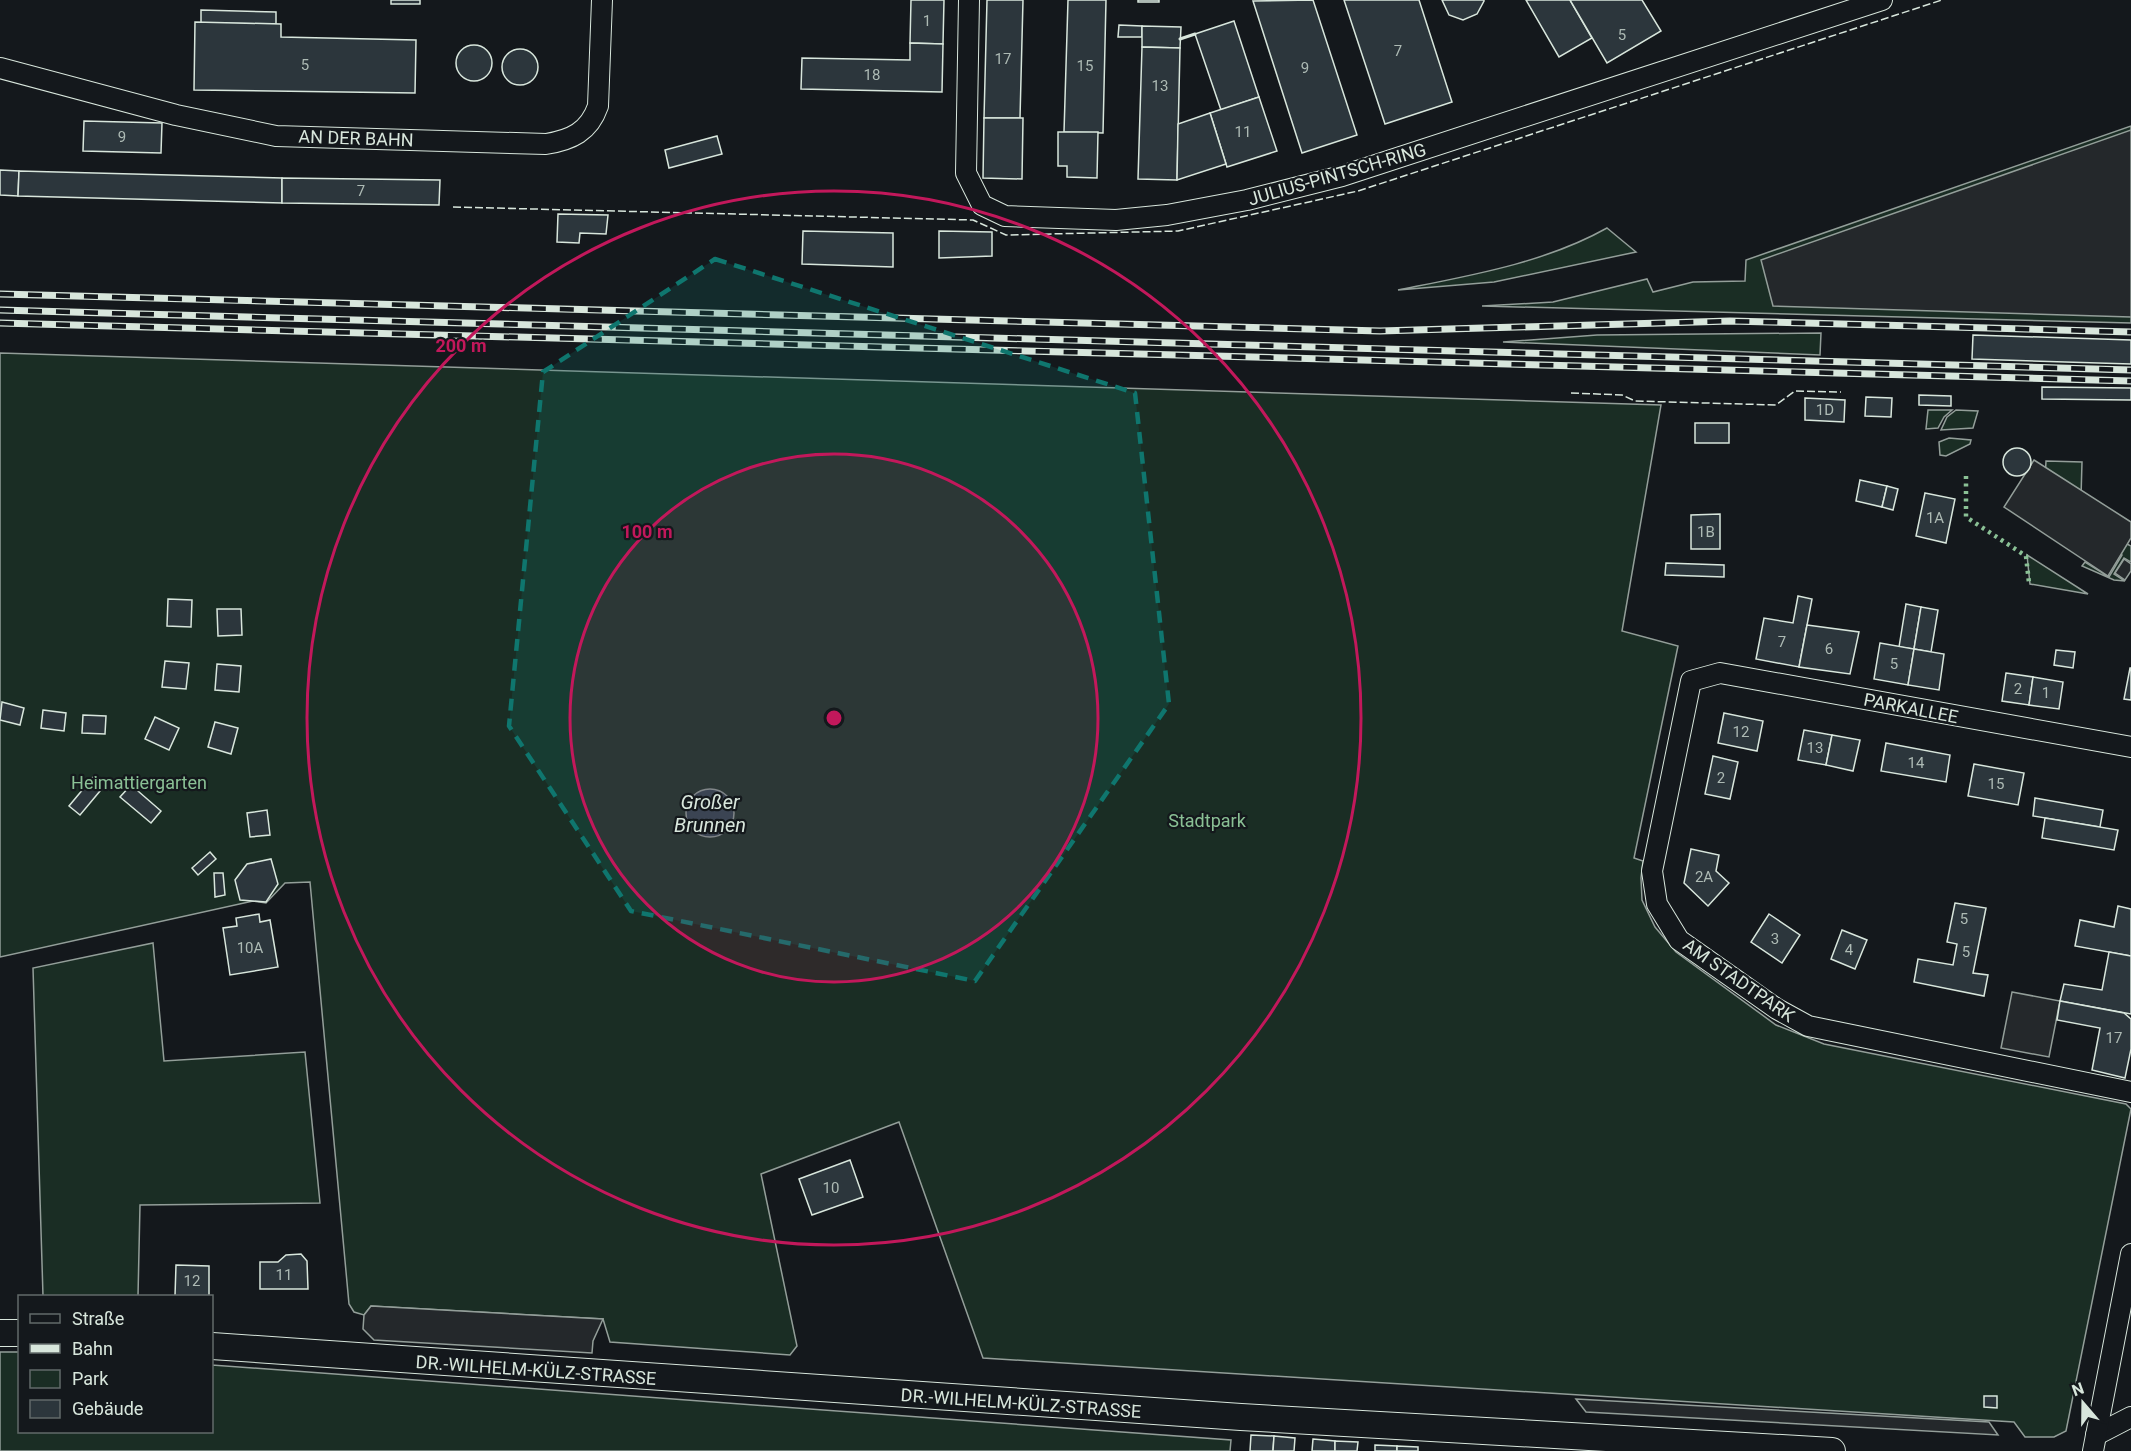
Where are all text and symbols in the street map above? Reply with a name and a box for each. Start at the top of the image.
house number: 1 [923,12,931,30]
house number: 5 [1618,26,1626,44]
house number: 7 [1394,42,1402,60]
house number: 17 [995,50,1011,68]
house number: 5 [301,56,309,74]
house number: 15 [1077,57,1093,75]
house number: 9 [1301,59,1309,77]
house number: 18 [864,66,880,84]
house number: 13 [1152,77,1168,95]
house number: 11 [1235,123,1251,141]
street label: AN DER BAHN [298,125,414,151]
house number: 9 [118,128,126,146]
street label: JULIUS-PINTSCH-RING [1246,139,1428,209]
house number: 7 [357,182,365,200]
text: 200 m [435,335,487,356]
house number: 1D [1816,401,1834,419]
house number: 1A [1926,509,1944,527]
text: 100 m [621,521,673,542]
house number: 1B [1697,523,1715,541]
house number: 7 [1778,633,1786,651]
house number: 6 [1825,640,1833,658]
house number: 5 [1890,655,1898,673]
house number: 2 [2014,680,2022,698]
house number: 1 [2042,684,2050,702]
street label: PARKALLEE [1862,689,1960,727]
centre of rings [824,708,844,728]
house number: 12 [1733,723,1749,741]
house number: 13 [1807,739,1823,757]
house number: 14 [1908,754,1925,772]
house number: 2 [1717,769,1725,787]
park label: Heimattiergarten [71,772,207,793]
house number: 15 [1988,775,2004,793]
water label: Großer Brunnen [674,790,746,837]
park label: Stadtpark [1168,810,1247,831]
house number: 2A [1695,868,1713,886]
house number: 5 [1960,910,1968,928]
house number: 3 [1771,930,1779,948]
street label: AM STADTPARK [1679,934,1799,1027]
house number: 10A [237,939,264,957]
house number: 4 [1845,941,1854,959]
house number: 5 [1962,943,1970,961]
house number: 17 [2106,1029,2122,1047]
house number: 10 [823,1179,839,1197]
house number: 11 [276,1266,292,1284]
house number: 12 [184,1272,200,1290]
legend [18,1295,213,1433]
text: Straße [72,1308,124,1329]
text: Bahn [72,1338,113,1359]
street label: DR.-WILHELM-KÜLZ-STRASSE [415,1351,657,1389]
text: Park [72,1368,109,1389]
north arrow [2053,1373,2113,1433]
text: N [2069,1379,2087,1400]
street label: DR.-WILHELM-KÜLZ-STRASSE [900,1384,1142,1422]
text: Gebäude [72,1398,143,1419]

